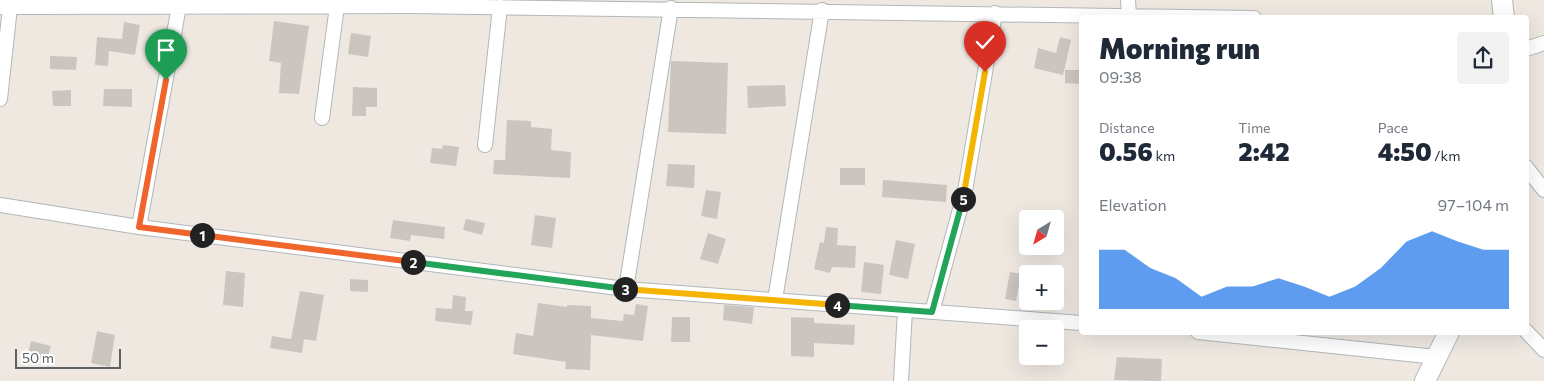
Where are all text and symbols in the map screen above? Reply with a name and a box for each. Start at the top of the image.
pin [964,21,1006,72]
icon: check [971,28,999,56]
pin [145,29,187,80]
text: Morning run [1099,31,1260,65]
button: share [1457,32,1509,84]
icon: arrive [152,36,180,64]
text: 09:38 [1099,67,1142,86]
text: Distance [1099,119,1155,136]
text: Time [1238,119,1271,136]
text: Pace [1378,119,1408,136]
text: 0.56 [1099,136,1153,166]
text: 2:42 [1238,136,1290,166]
text: 4:50 [1378,136,1432,166]
text: km [1153,147,1175,164]
text: /km [1432,147,1460,164]
pin: 5 [950,186,976,212]
text: 5 [959,191,968,208]
text: Elevation [1099,195,1167,214]
text: 97–104 m [1438,195,1509,214]
north arrow [1019,210,1064,255]
map controls [1019,210,1064,365]
pin: 1 [190,222,214,248]
text: 1 [199,227,206,244]
pin: 2 [400,250,426,274]
text: 2 [410,254,417,271]
button: + [1019,265,1064,310]
pin: 3 [612,276,638,302]
text: 3 [621,281,630,298]
pin: 4 [824,292,850,318]
text: 4 [833,297,842,314]
button: − [1019,320,1064,365]
scale bar [15,346,121,369]
text: 50 m [22,349,54,366]

